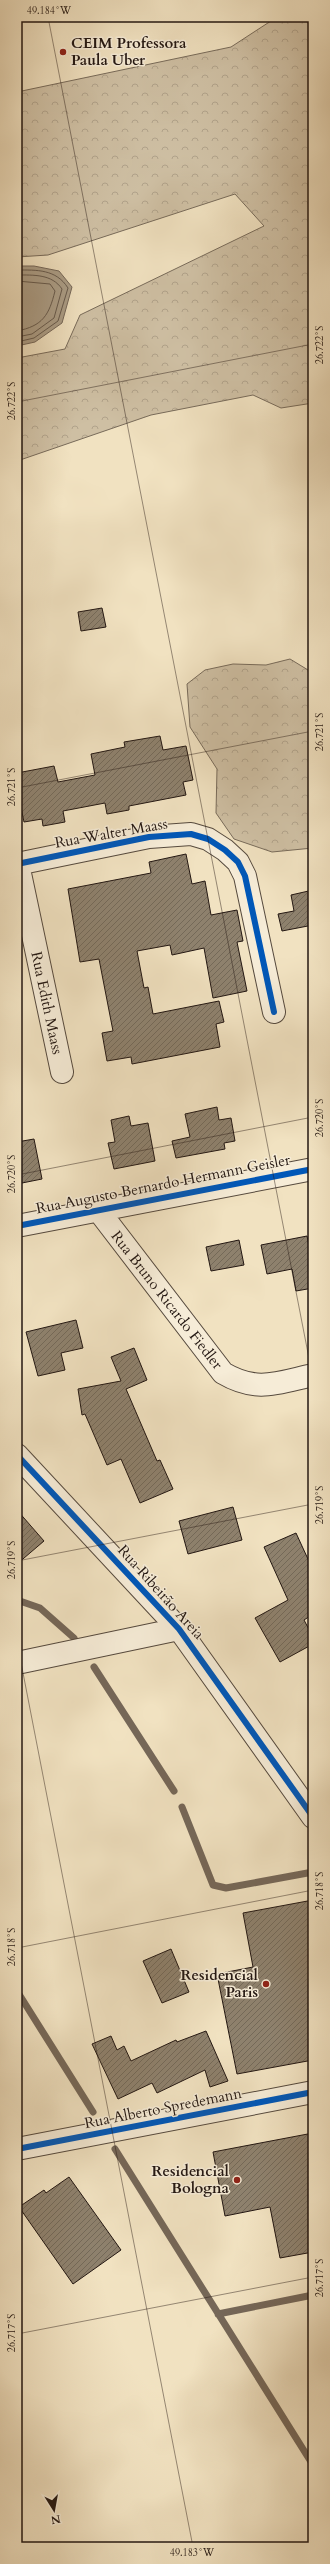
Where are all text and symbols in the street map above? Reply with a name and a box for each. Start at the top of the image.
text: 49.184°W [27,4,72,18]
place label: CEIM Professora Paula Uber [71,33,187,70]
marker: CEIM Professora Paula Uber [58,47,68,57]
text: 26.722°S [313,326,327,364]
text: 26.722°S [5,382,19,420]
text: 26.721°S [313,713,327,751]
text: 26.721°S [5,768,19,806]
street label: Rua Walter Maass [53,813,169,853]
street label: Rua Edith Maass [26,950,68,1056]
text: 26.720°S [313,1099,327,1137]
street label: Rua Augusto Bernardo Hermann Geisler [34,1149,292,1219]
text: 26.720°S [5,1155,19,1193]
street label: Rua Bruno Ricardo Fiedler [107,1227,228,1374]
text: 26.719°S [313,1486,327,1524]
street label: Rua Ribeirão Areia [113,1540,209,1644]
text: 26.719°S [5,1541,19,1579]
text: 26.718°S [313,1872,327,1910]
text: 26.718°S [5,1928,19,1966]
place label: Residencial Paris [181,1965,259,2002]
marker: Residencial Paris [261,1979,271,1989]
street label: Rua Alberto Spredemann [83,2083,244,2133]
place label: Residencial Bologna [152,2161,230,2198]
marker: Residencial Bologna [232,2175,242,2185]
text: 26.717°S [313,2259,327,2297]
text: 26.717°S [5,2314,19,2352]
north arrow [34,2490,74,2530]
text: N [49,2511,62,2528]
text: 49.183°W [170,2546,215,2560]

